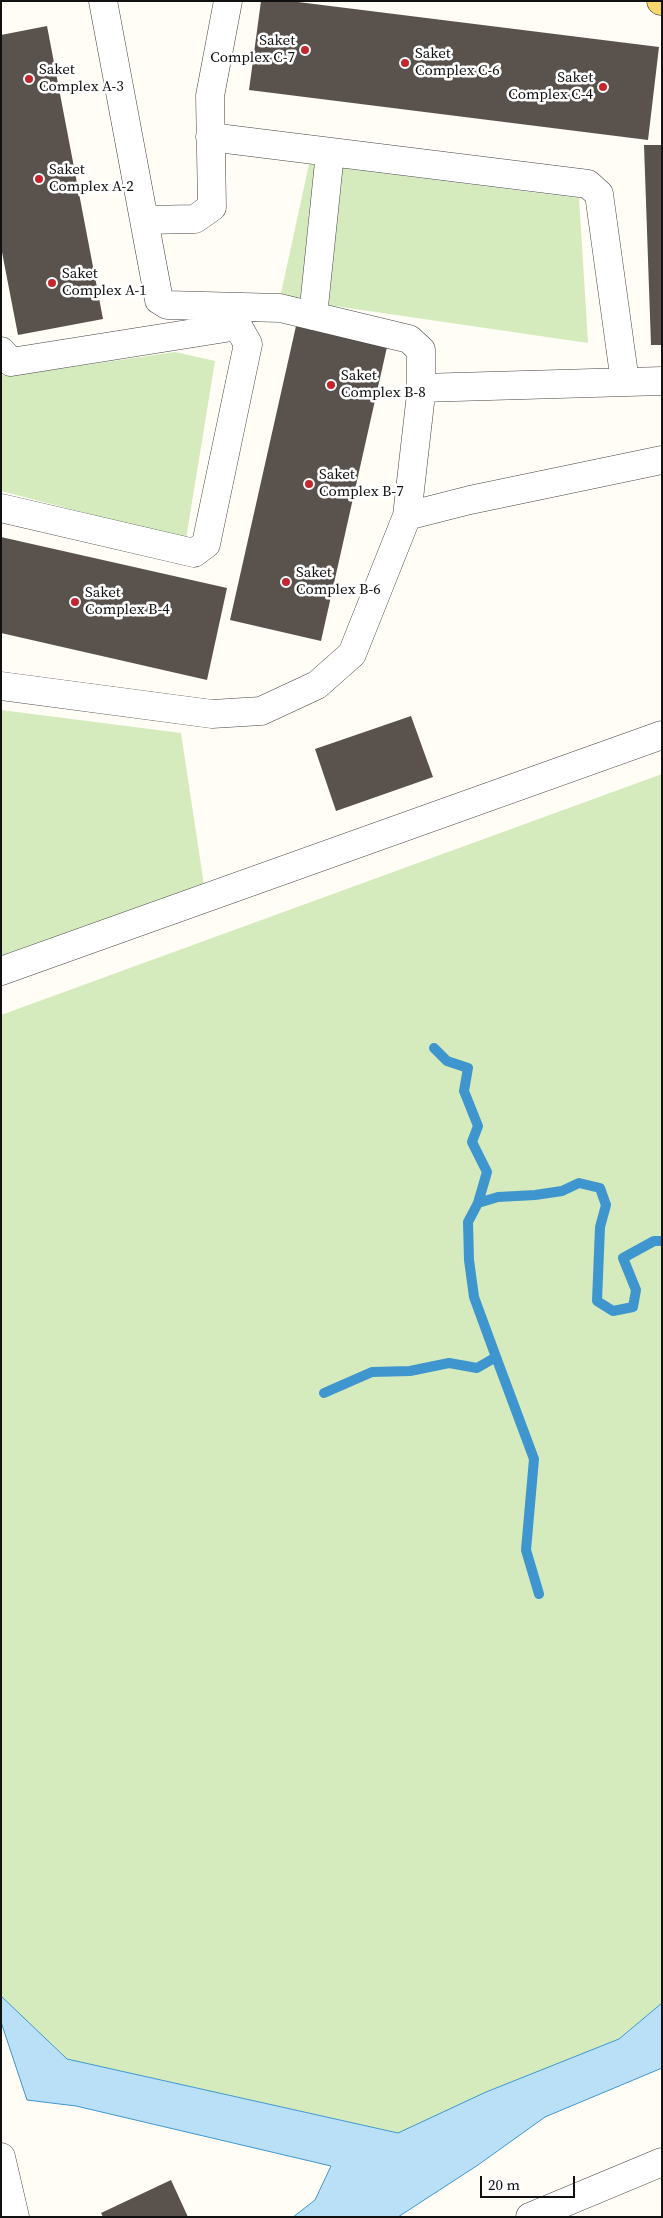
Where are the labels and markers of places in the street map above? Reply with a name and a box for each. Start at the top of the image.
place label: Saket Complex C-7 [210,32,295,67]
marker: Saket Complex C-7 [299,44,311,56]
place label: Saket Complex C-6 [415,45,500,80]
marker: Saket Complex C-6 [399,57,411,69]
place label: Saket Complex A-3 [39,61,124,96]
place label: Saket Complex C-4 [508,69,593,104]
marker: Saket Complex A-3 [23,73,35,85]
marker: Saket Complex C-4 [597,81,609,93]
place label: Saket Complex A-2 [49,161,134,196]
marker: Saket Complex A-2 [33,173,45,185]
place label: Saket Complex A-1 [62,265,147,300]
marker: Saket Complex A-1 [46,277,58,289]
place label: Saket Complex B-8 [341,367,426,402]
marker: Saket Complex B-8 [325,379,337,391]
place label: Saket Complex B-7 [319,466,404,501]
marker: Saket Complex B-7 [303,478,315,490]
place label: Saket Complex B-6 [296,564,381,599]
marker: Saket Complex B-6 [280,576,292,588]
place label: Saket Complex B-4 [85,584,170,619]
marker: Saket Complex B-4 [69,596,81,608]

